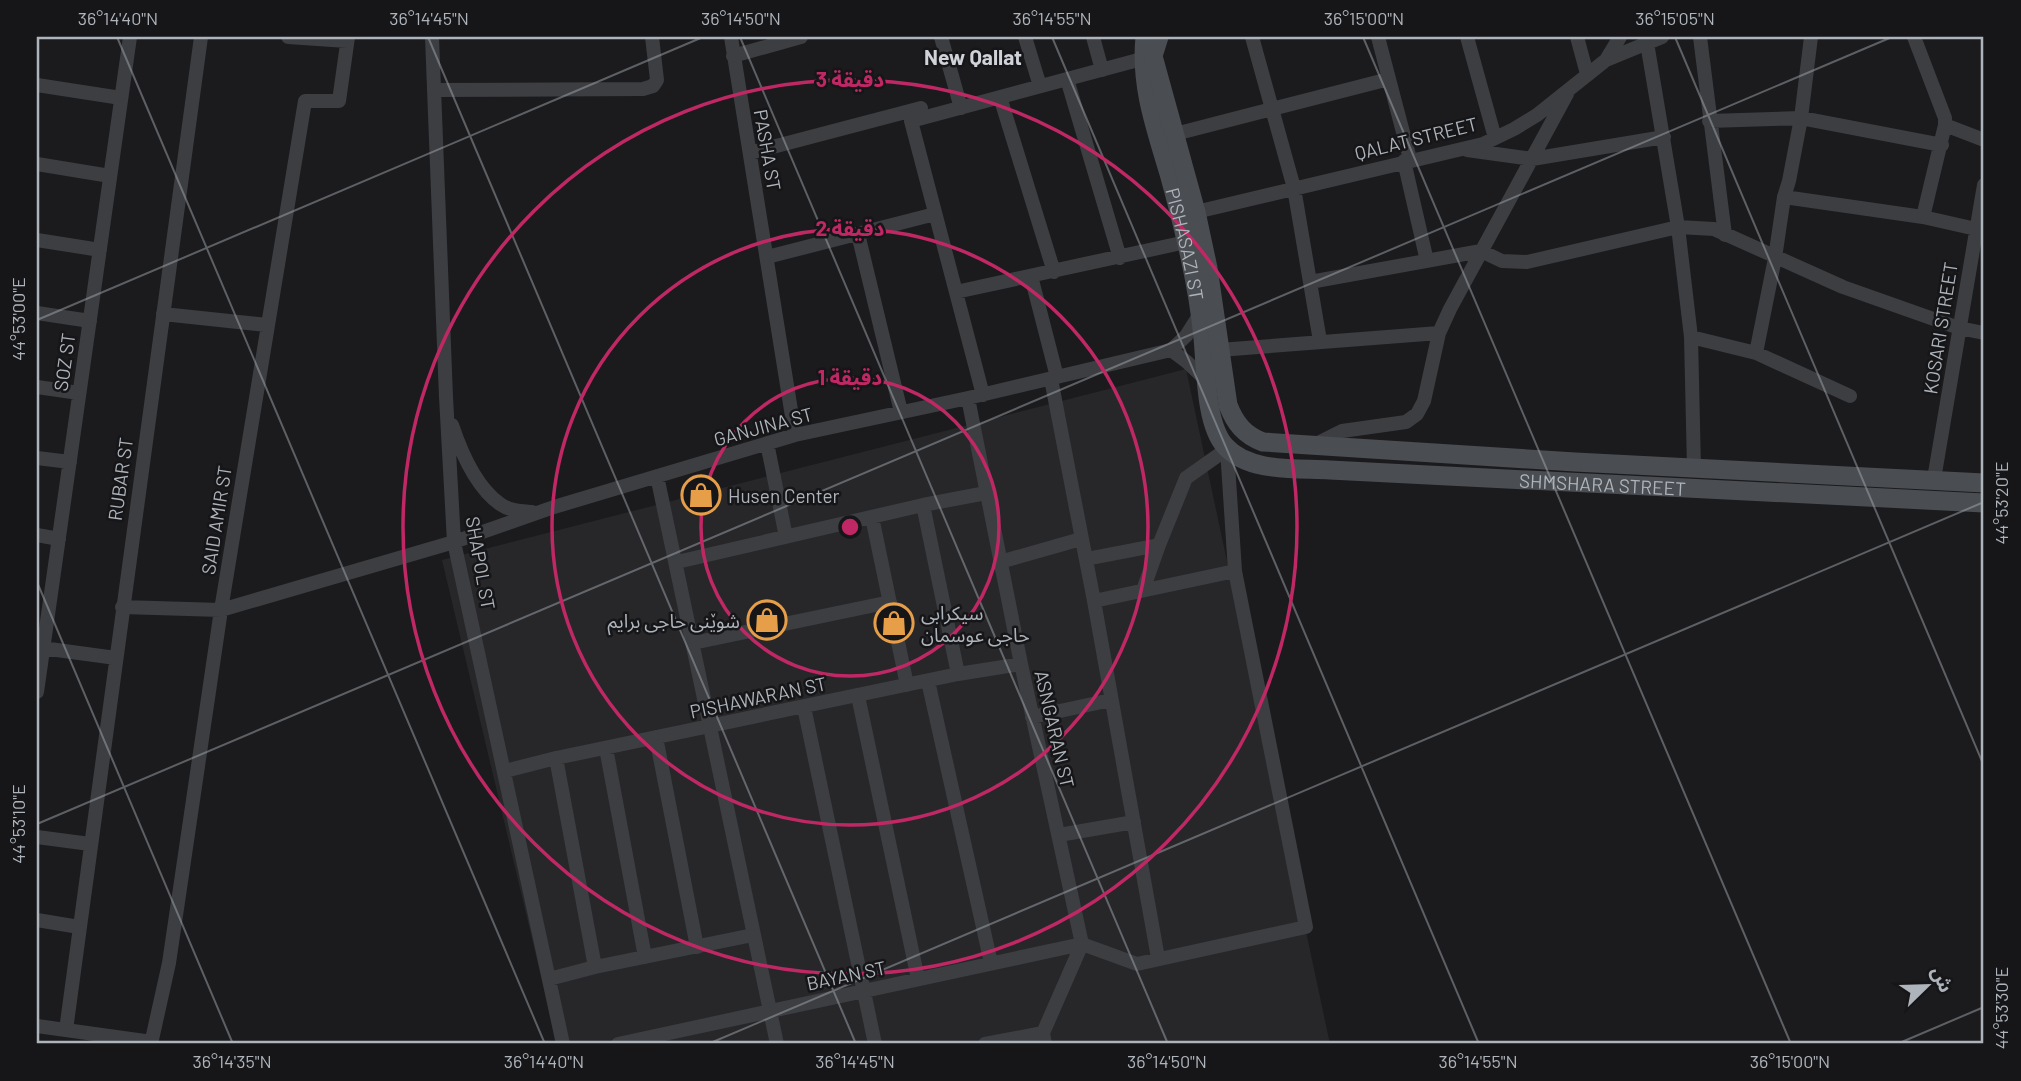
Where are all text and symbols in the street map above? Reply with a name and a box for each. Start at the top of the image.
text: 36°14'40"N [78,7,158,29]
text: 36°14'45"N [389,7,469,29]
text: 36°14'50"N [701,7,781,29]
text: 36°14'55"N [1012,7,1092,29]
text: 36°15'00"N [1324,7,1404,29]
text: 36°15'05"N [1635,7,1715,29]
district label: New Qallat [924,44,1022,69]
text: 3 دقيقة [816,66,884,92]
street label: PASHA ST [750,108,786,192]
street label: QALAT STREET [1352,112,1480,164]
street label: PISHASAZI ST [1162,185,1209,302]
text: 2 دقيقة [816,215,885,241]
street label: KOSARI STREET [1918,260,1962,396]
text: 44°53'00"E [7,277,29,361]
street label: SOZ ST [49,331,79,393]
text: 1 دقيقة [818,364,882,390]
street label: GANJINA ST [711,402,815,450]
street label: RUBAR ST [103,436,137,522]
text: 44°53'20"E [1990,461,2012,545]
street label: SAID AMIR ST [196,464,236,576]
street label: SHMSHARA STREET [1518,468,1686,499]
shop icon: Husen Center [680,474,722,516]
place label: Husen Center [728,484,840,507]
street label: SHAPOL ST [461,515,501,611]
centre of rings [838,515,862,539]
shop icon: شوێنی حاجی برایم [746,599,788,641]
place label: سیکرابی حاجی عوسمان [921,601,1030,647]
shop icon: سیکرابی حاجی عوسمان [873,602,915,644]
place label: شوێنی حاجی برایم [607,609,740,636]
street label: ASNGARAN ST [1030,668,1080,790]
street label: PISHAWARAN ST [688,671,828,723]
text: 44°53'10"E [7,784,29,864]
north arrow [1892,951,1962,1021]
street label: BAYAN ST [804,955,888,995]
text: ش [1927,963,1959,996]
text: 44°53'30"E [1990,967,2012,1049]
text: 36°14'35"N [192,1050,272,1072]
text: 36°14'40"N [504,1050,584,1072]
text: 36°14'45"N [815,1050,895,1072]
text: 36°14'50"N [1127,1050,1207,1072]
text: 36°14'55"N [1438,1050,1518,1072]
text: 36°15'00"N [1750,1050,1830,1072]

